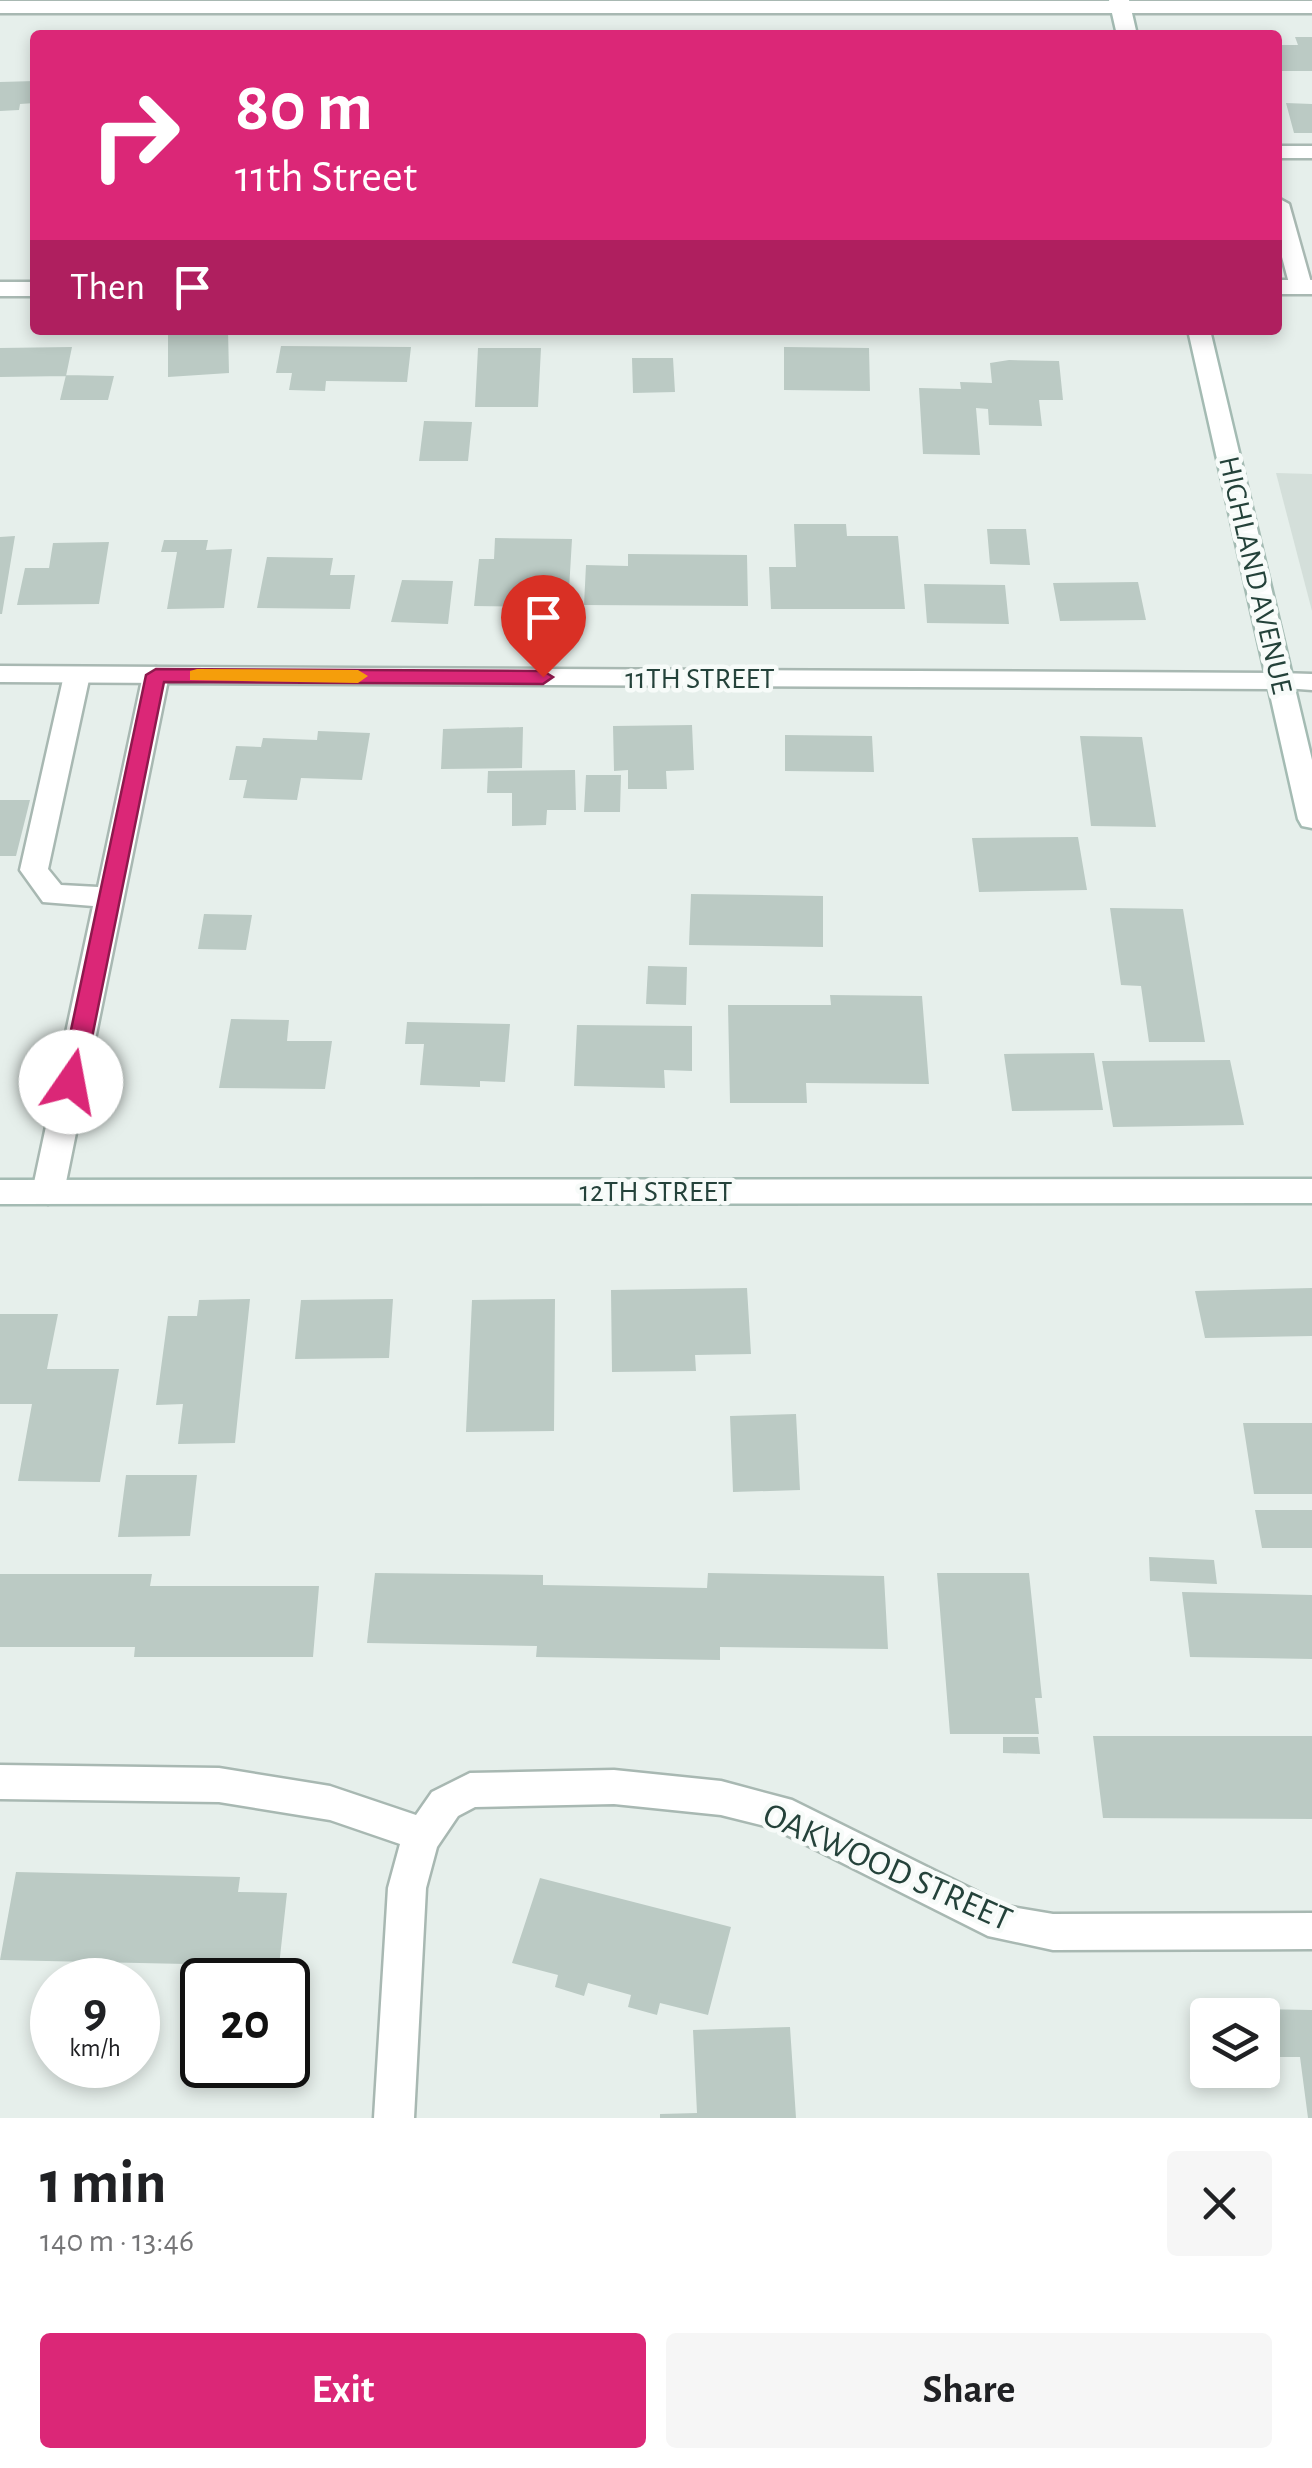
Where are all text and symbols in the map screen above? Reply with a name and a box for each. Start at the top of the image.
icon: right [70,70,200,200]
text: 80 m [235,73,373,143]
text: 11th Street [235,155,417,200]
icon: arrive [165,260,220,315]
text: Then [70,269,145,307]
street label: HIGHLAND AVENUE [1213,453,1297,697]
pin [501,575,586,678]
icon: arrive [516,590,571,645]
street label: 11TH STREET [625,664,775,694]
position arrow [19,1030,123,1134]
street label: 12TH STREET [580,1177,733,1207]
street label: OAKWOOD STREET [758,1797,1017,1938]
speed limit sign: 20 [180,1958,310,2088]
text: 9 [83,1986,107,2036]
map controls [1190,1998,1280,2088]
button: layers [1190,1998,1280,2088]
text: km/h [69,2036,121,2061]
button: close [1167,2151,1272,2256]
text: 1 min [40,2154,166,2214]
text: 140 m · 13:46 [40,2225,194,2257]
button: Exit [40,2333,646,2448]
button: Share [666,2333,1272,2448]

